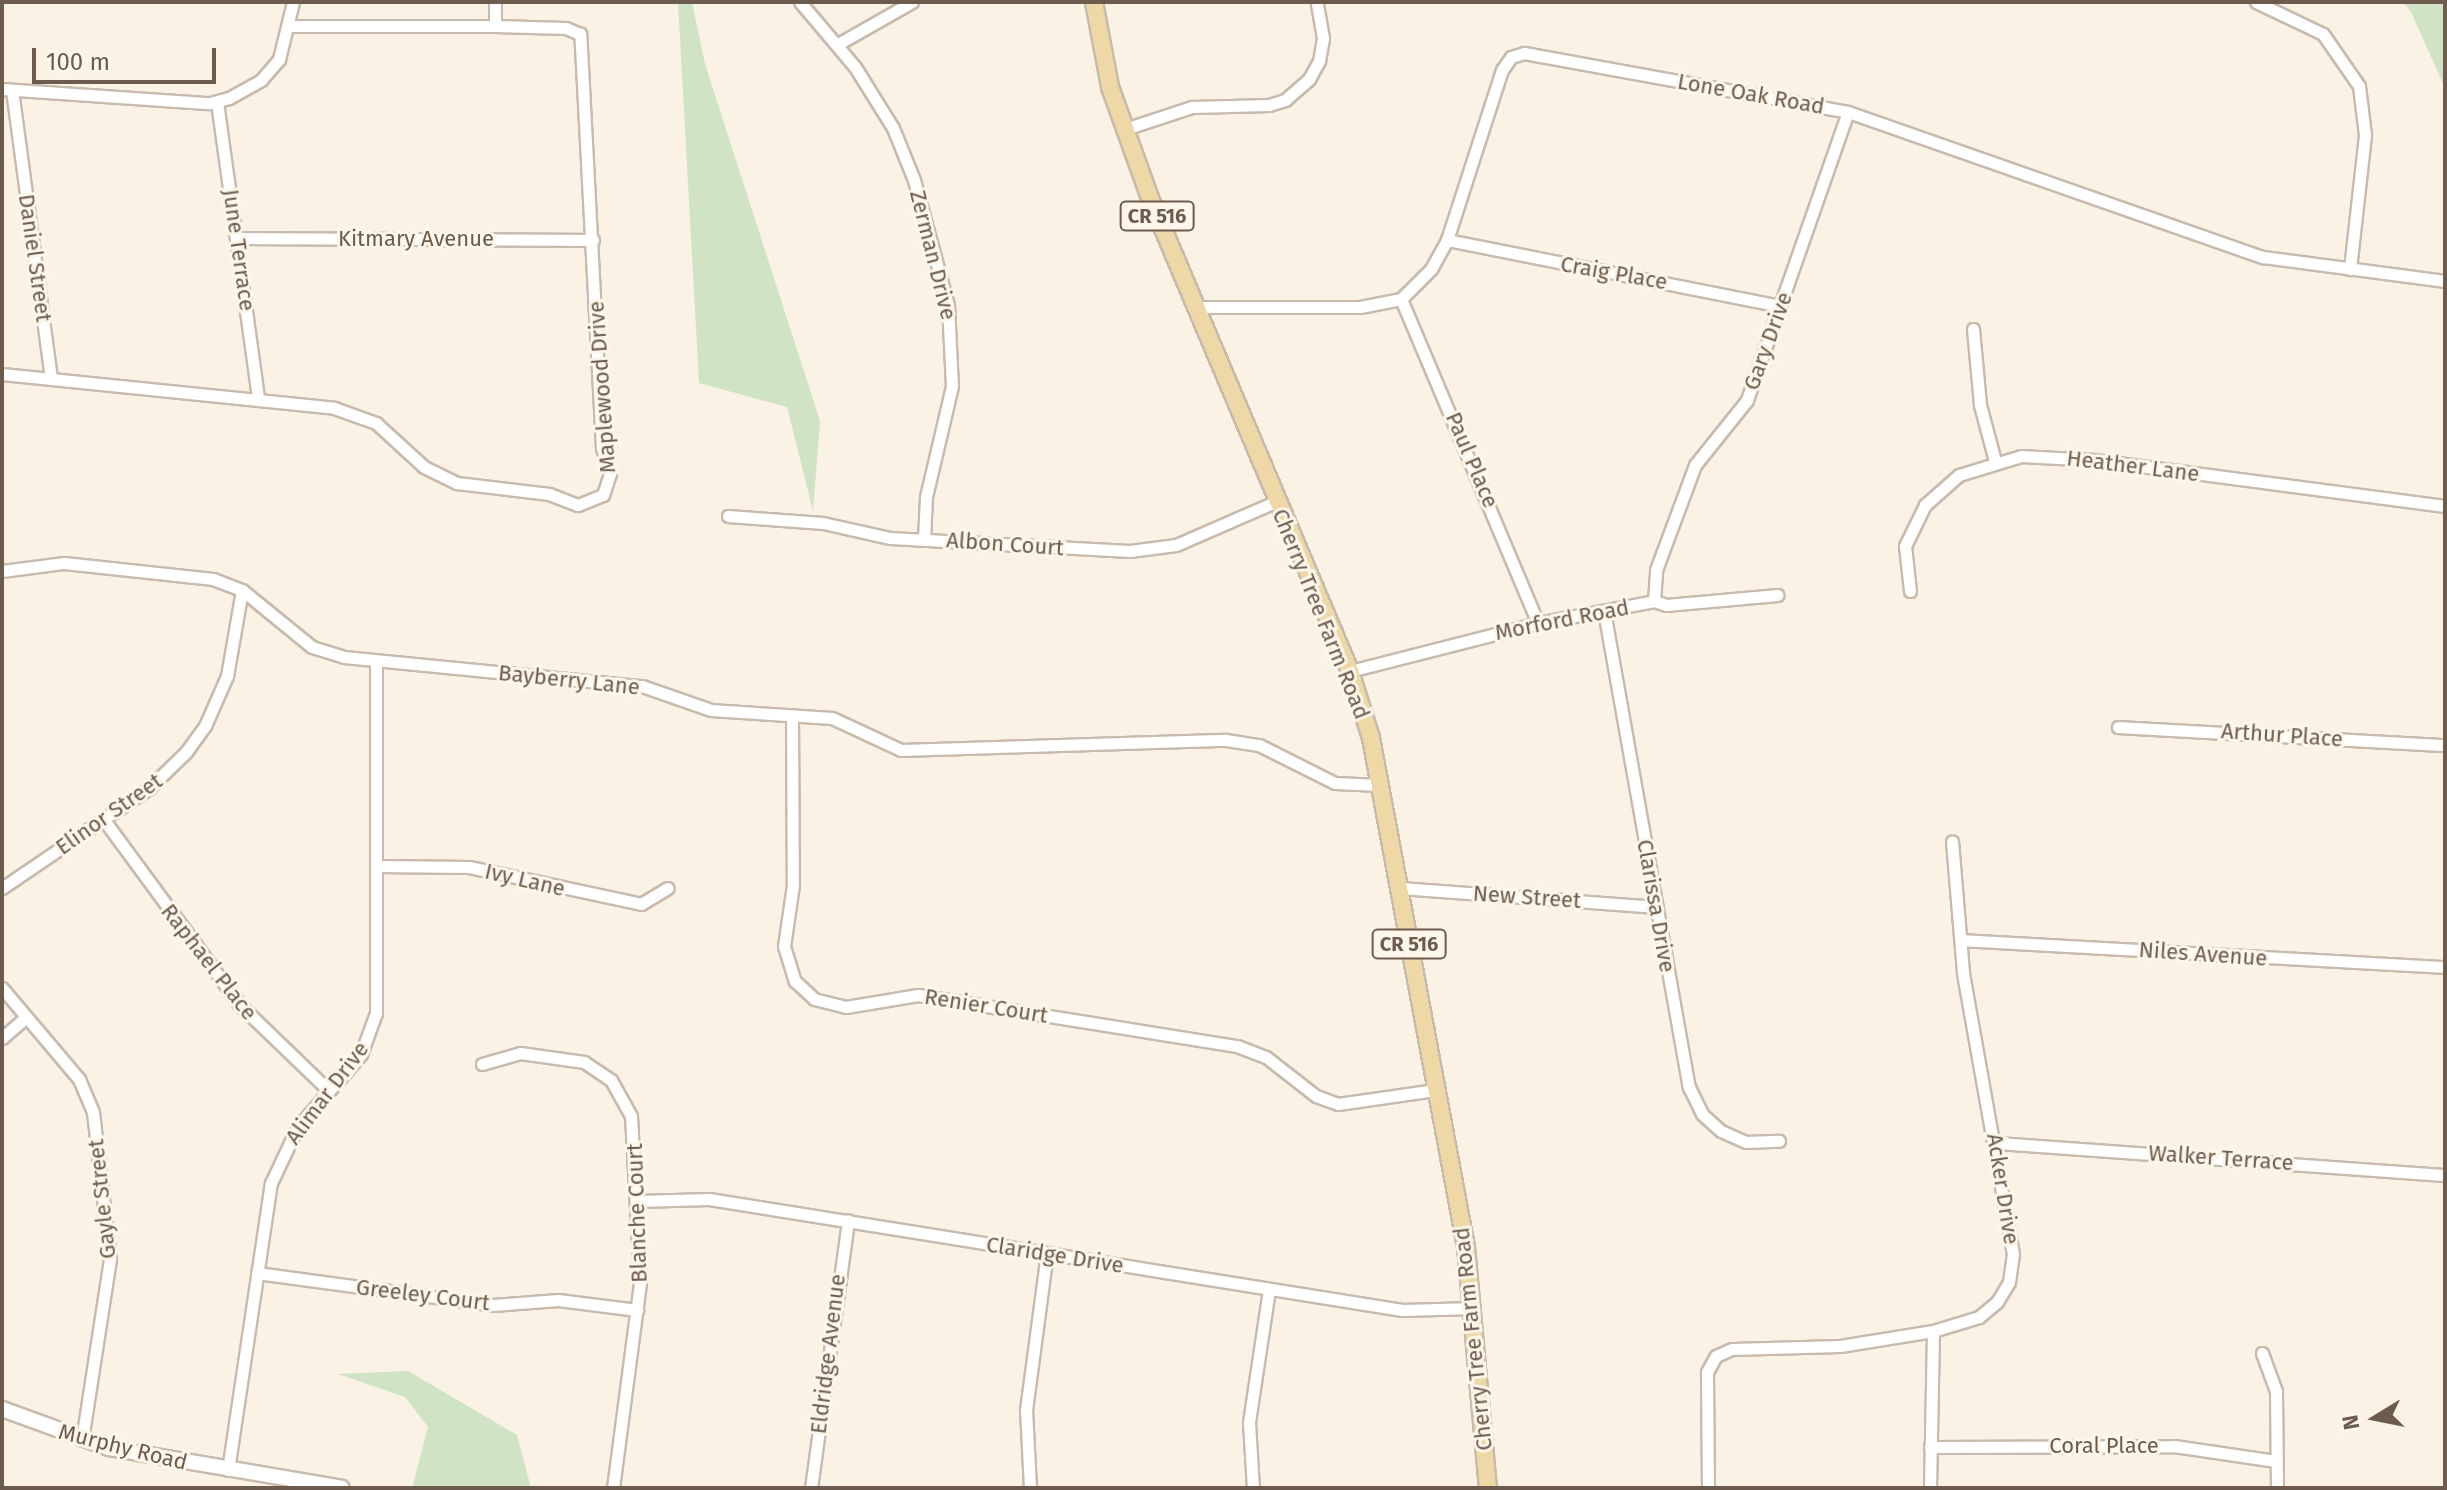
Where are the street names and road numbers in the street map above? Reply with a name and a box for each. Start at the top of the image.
street label: Lone Oak Road [1675,68,1827,120]
street label: June Terrace [217,187,261,313]
street label: Zerman Drive [904,187,962,323]
street label: Daniel Street [13,192,57,324]
road number: CR 516 [1119,200,1195,232]
street label: Kitmary Avenue [338,226,494,252]
street label: Craig Place [1558,251,1670,295]
street label: Gary Drive [1738,288,1798,394]
street label: Maplewood Drive [583,300,621,474]
street label: Paul Place [1440,408,1504,512]
street label: Heather Lane [2065,445,2201,487]
street label: Cherry Tree Farm Road [1267,505,1375,723]
street label: Albon Court [945,527,1065,561]
street label: Morford Road [1493,594,1631,646]
street label: Bayberry Lane [497,659,641,701]
street label: Arthur Place [2220,718,2344,752]
street label: Elinor Street [51,768,167,860]
street label: Clarissa Drive [1631,837,1681,975]
street label: Ivy Lane [482,858,568,902]
street label: New Street [1472,880,1582,914]
street label: Raphael Place [155,899,263,1025]
road number: CR 516 [1371,928,1447,960]
street label: Niles Avenue [2138,936,2268,972]
street label: Renier Court [923,983,1049,1029]
street label: Alimar Drive [280,1036,374,1150]
street label: Acker Drive [1981,1132,2025,1246]
street label: Gayle Street [83,1138,121,1260]
street label: Walker Terrace [2148,1140,2294,1176]
street label: Blanche Court [621,1143,653,1283]
street label: Cherry Tree Farm Road [1448,1226,1498,1452]
street label: Claridge Drive [984,1231,1126,1279]
street label: Eldridge Avenue [805,1273,851,1435]
street label: Greeley Court [355,1274,491,1316]
street label: Murphy Road [56,1418,190,1476]
street label: Coral Place [2049,1433,2159,1459]

